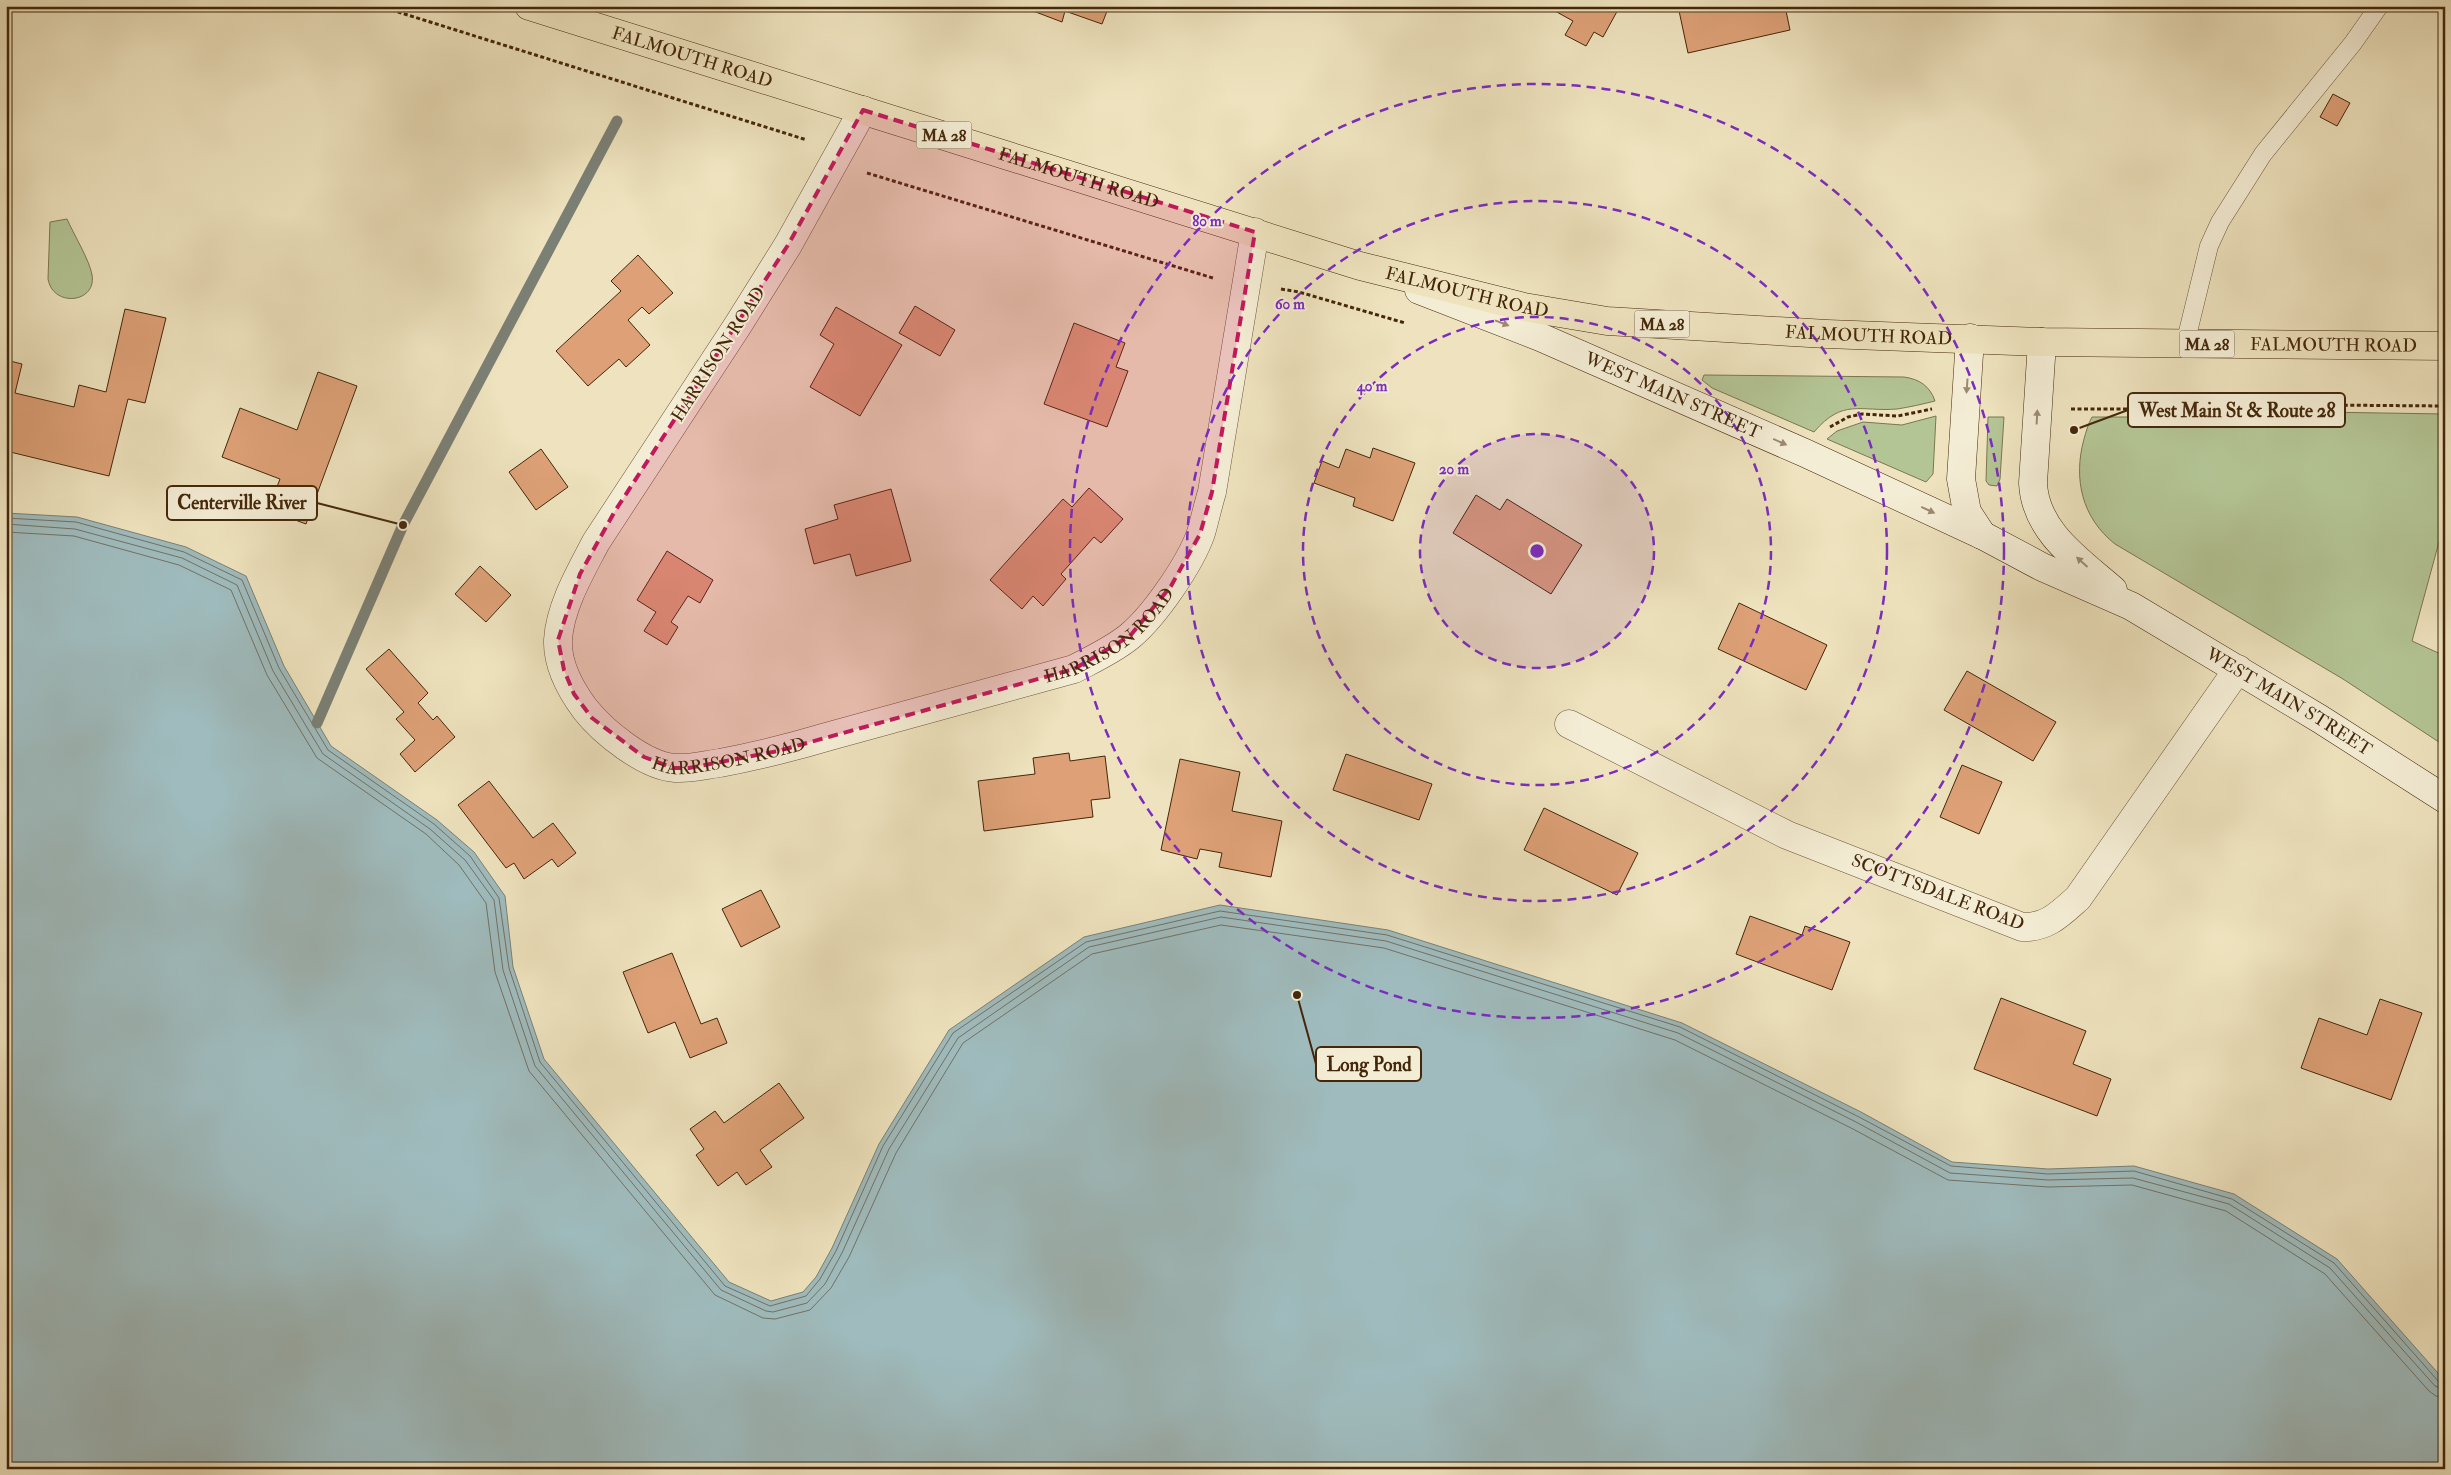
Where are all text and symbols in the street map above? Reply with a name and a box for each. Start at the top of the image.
street label: FALMOUTH ROAD [609,22,775,93]
road number: MA 28 [916,122,972,148]
street label: FALMOUTH ROAD [995,143,1162,214]
text: 80 m [1192,212,1222,231]
street label: FALMOUTH ROAD [1383,262,1550,323]
street label: HARRISON ROAD [666,282,771,426]
text: 60 m [1275,295,1305,314]
road number: MA 28 [1634,310,1690,338]
one-way arrow [1495,320,1510,327]
street label: FALMOUTH ROAD [1784,321,1953,351]
road number: MA 28 [2180,330,2234,358]
street label: FALMOUTH ROAD [2250,333,2417,358]
street label: WEST MAIN STREET [1580,347,1765,445]
text: 40 m [1356,377,1388,396]
one-way arrow [1963,379,1971,395]
callout: West Main St & Route 28 [2128,393,2345,427]
text: West Main St & Route 28 [2138,399,2335,423]
one-way arrow [2033,409,2041,425]
one-way arrow [1773,439,1787,447]
text: 20 m [1439,460,1469,479]
callout: Centerville River [167,486,317,520]
text: Centerville River [177,491,308,515]
one-way arrow [1921,506,1935,514]
centre of rings [1528,542,1546,560]
one-way arrow [2076,556,2088,568]
street label: HARRISON ROAD [1042,583,1180,688]
street label: WEST MAIN STREET [2201,642,2377,762]
street label: HARRISON ROAD [648,732,808,780]
street label: SCOTTSDALE ROAD [1848,849,2028,936]
callout: Long Pond [1316,1047,1421,1081]
text: Long Pond [1327,1053,1412,1078]

